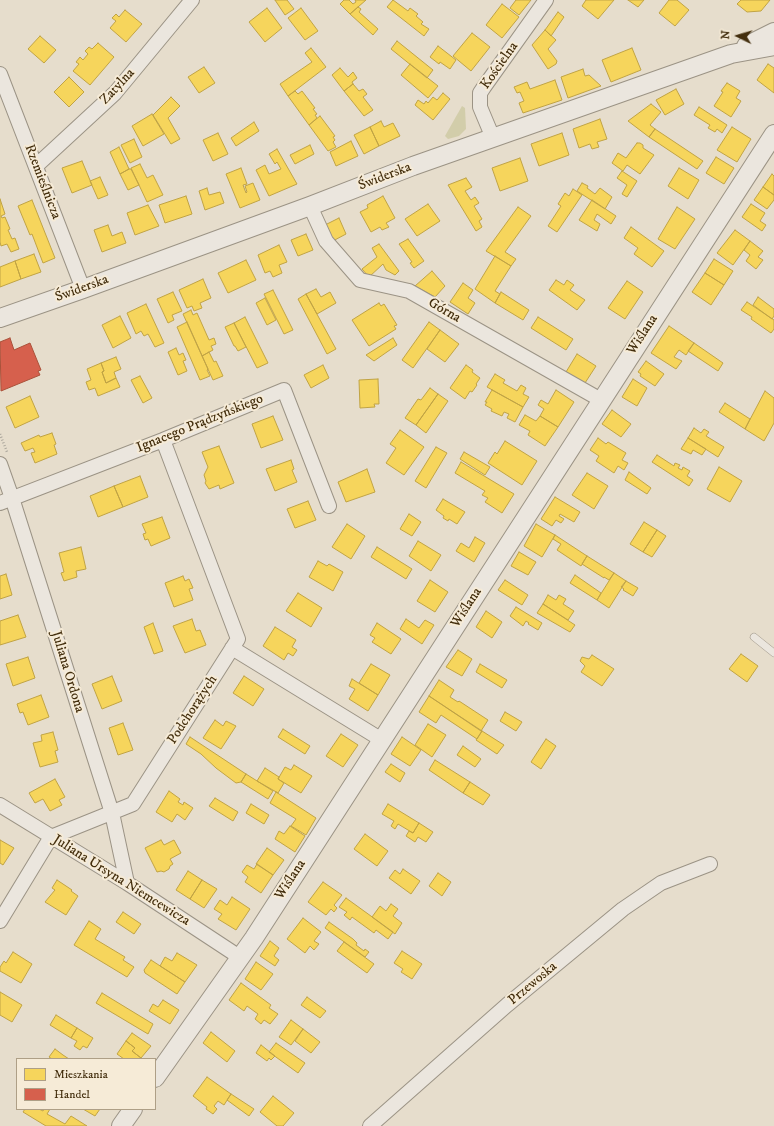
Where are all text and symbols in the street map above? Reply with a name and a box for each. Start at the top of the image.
north arrow [718,16,758,56]
text: N [719,30,733,40]
street label: Kościelna [478,39,522,93]
street label: Zatylna [97,65,139,109]
street label: Rzemieślnicza [20,142,64,222]
street label: Świderska [356,159,414,195]
street label: Świderska [53,272,111,306]
street label: Górna [425,295,463,327]
street label: Wiślana [624,312,662,358]
street label: Ignacego Prądzyńskiego [134,391,266,457]
street label: Wiślana [448,585,486,631]
street label: Juliana Ordona [47,629,87,715]
street label: Podchorążych [164,672,222,748]
street label: Juliana Ursyna Niemcewicza [49,832,193,930]
street label: Wiślana [272,857,310,903]
street label: Przewoska [505,959,561,1009]
legend [16,1058,156,1110]
text: Mieszkania [54,1067,108,1082]
text: Handel [54,1087,90,1102]

